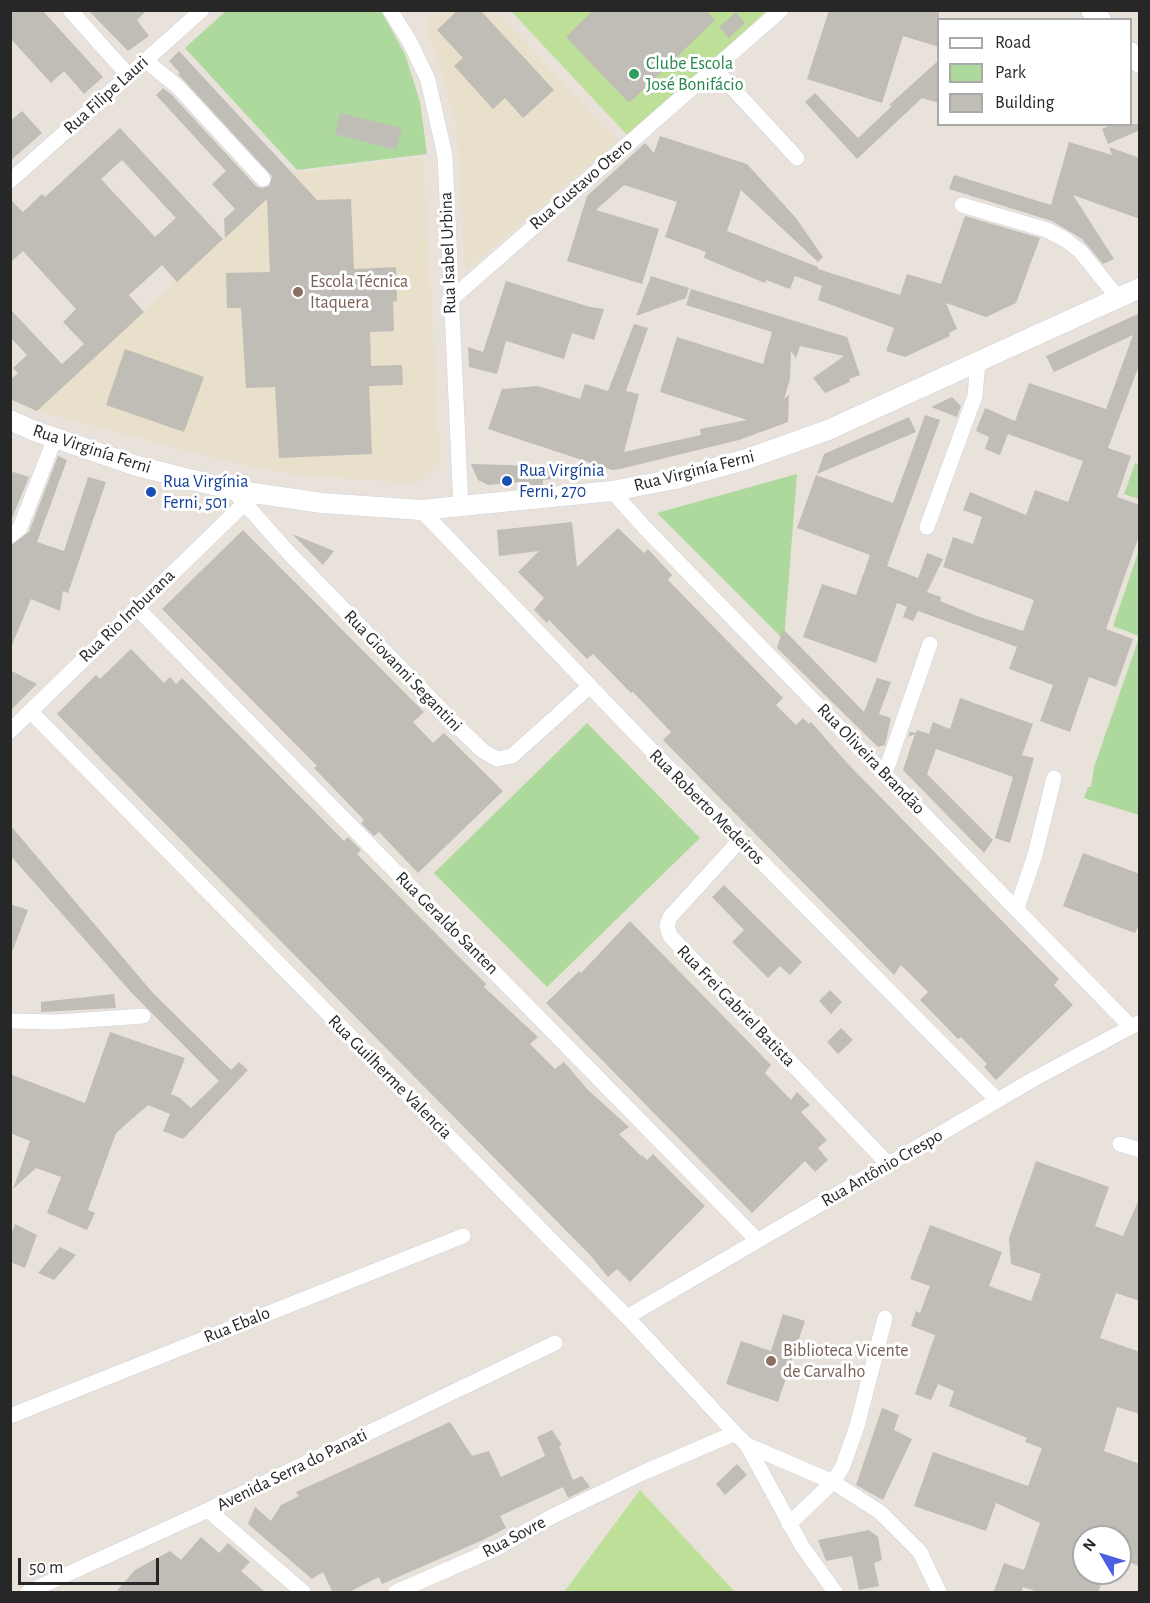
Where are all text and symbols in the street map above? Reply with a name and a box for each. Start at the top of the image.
legend [937,18,1132,126]
text: Road [995,34,1031,52]
street label: Rua Filipe Lauri [59,51,153,139]
place label: Clube Escola José Bonifácio [646,53,743,96]
text: Park [995,64,1026,82]
marker: Clube Escola José Bonifácio [627,67,641,81]
text: Building [995,94,1054,112]
street label: Rua Gustavo Otero [525,133,637,235]
street label: Rua Isabel Urbina [435,191,461,315]
place label: Escola Técnica Itaquera [310,271,408,314]
marker: Escola Técnica Itaquera [291,285,305,299]
street label: Rua Virginía Ferni [30,420,154,478]
street label: Rua Virginía Ferni [632,446,756,496]
place label: Rua Virgínia Ferni, 270 [519,460,604,502]
place label: Rua Virgínia Ferni, 501 [163,471,248,514]
marker: Rua Virgínia Ferni, 270 [500,474,514,488]
marker: Rua Virgínia Ferni, 501 [144,485,158,499]
street label: Rua Rio Imburana [75,565,179,667]
street label: Rua Giovanni Segantini [339,606,467,736]
street label: Rua Oliveira Brandão [812,699,930,819]
street label: Rua Roberto Medeiros [645,745,769,869]
street label: Rua Geraldo Santen [391,867,503,979]
street label: Rua Frei Gabriel Batista [672,940,800,1072]
street label: Rua Guilherme Valencia [323,1010,457,1144]
street label: Rua Antônio Crespo [817,1124,947,1212]
street label: Rua Ebalo [201,1302,273,1348]
place label: Biblioteca Vicente de Carvalho [783,1340,909,1382]
marker: Biblioteca Vicente de Carvalho [764,1354,778,1368]
street label: Avenida Serra do Panati [213,1424,371,1516]
street label: Rua Sovre [479,1511,549,1563]
north arrow [1072,1525,1132,1585]
text: N [1080,1536,1099,1554]
scale bar [21,1546,162,1584]
text: 50 m [29,1559,63,1577]

